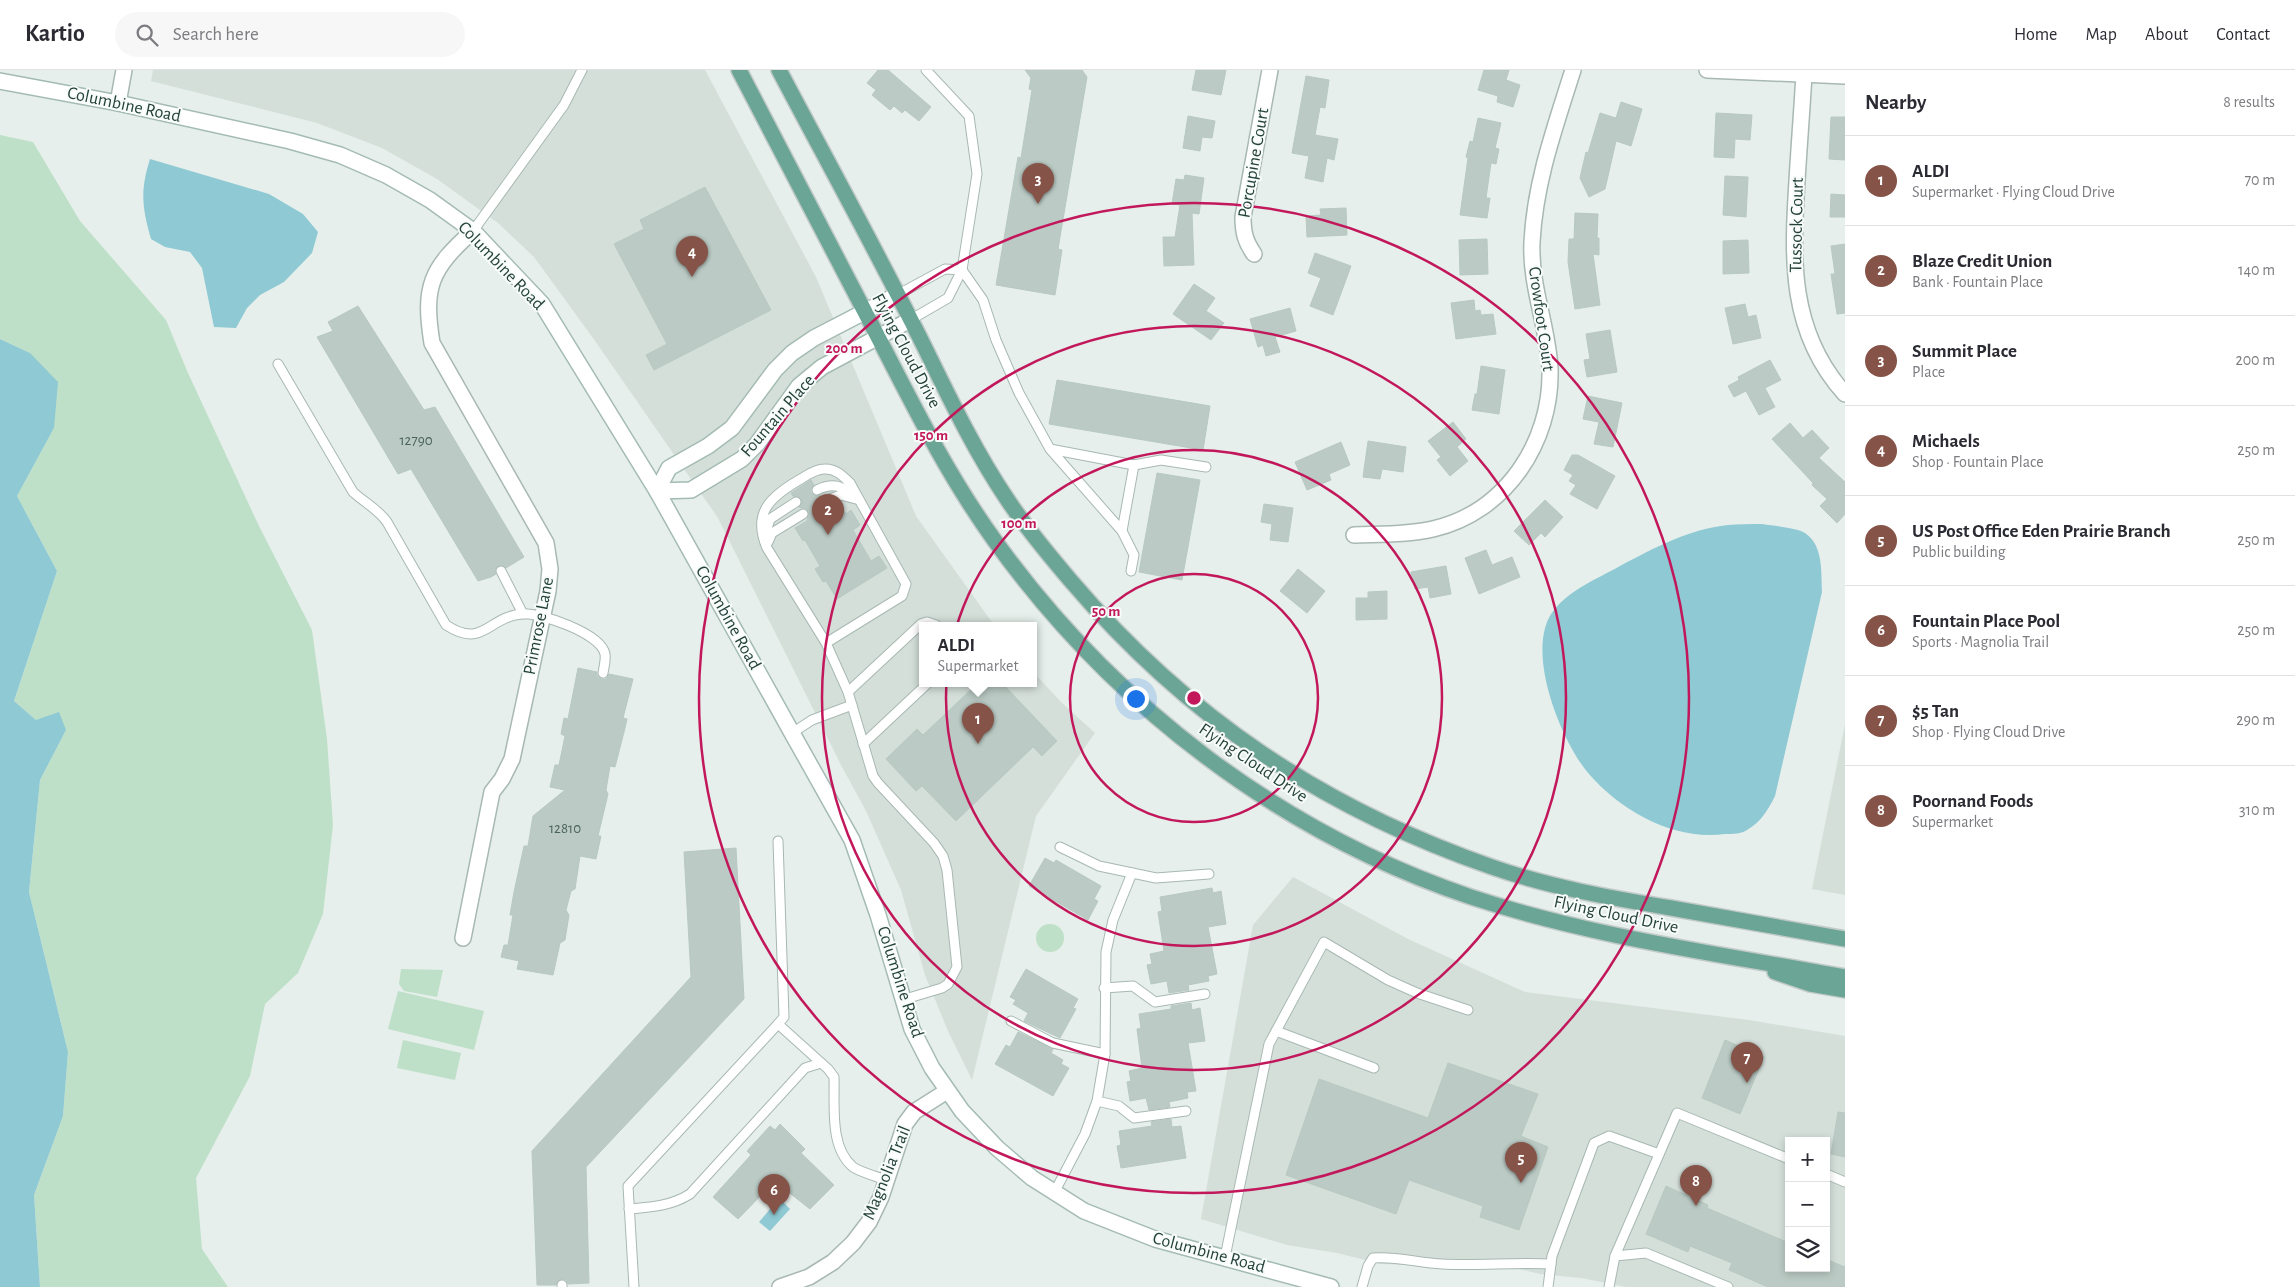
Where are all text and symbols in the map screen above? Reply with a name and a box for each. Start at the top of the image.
search box [115,12,465,57]
icon: search [133,21,161,49]
text: Kartio [25,22,85,46]
text: Search here [173,25,259,44]
text: Home [2014,26,2057,44]
text: Map [2085,26,2117,44]
text: About [2145,26,2188,44]
text: Contact [2216,26,2270,44]
street label: Columbine Road [66,84,182,126]
text: Nearby [1865,92,1926,113]
text: 8 results [2223,94,2275,110]
street label: Porcupine Court [1235,106,1273,220]
text: ALDI [1912,162,1950,181]
pin: 3 [1022,163,1054,204]
text: 1 [1878,172,1884,188]
text: 70 m [2244,172,2275,188]
street label: Tussock Court [1787,177,1807,273]
text: Supermarket · Flying Cloud Drive [1912,184,2115,200]
street label: Columbine Road [454,218,548,314]
pin: 4 [676,236,708,277]
text: Blaze Credit Union [1912,252,2052,271]
text: 2 [1877,262,1885,278]
text: 140 m [2238,262,2275,278]
street label: Crowfoot Court [1525,266,1557,373]
text: Bank · Fountain Place [1912,274,2043,290]
street label: Flying Cloud Drive [868,291,944,411]
text: 200 m [825,341,863,356]
text: Summit Place [1912,342,2017,361]
text: 3 [1878,352,1884,368]
text: 200 m [2235,352,2275,368]
text: Place [1912,364,1945,380]
street label: Fountain Place [738,371,818,461]
text: 150 m [914,428,948,443]
text: Michaels [1912,432,1980,451]
house number: 12790 [399,433,433,448]
text: 4 [1877,442,1885,458]
text: 250 m [2237,442,2275,458]
text: Shop · Fountain Place [1912,454,2044,470]
pin: 2 [812,494,844,535]
text: 100 m [1001,516,1037,531]
text: US Post Office Eden Prairie Branch [1912,522,2171,541]
text: 5 [1878,532,1884,548]
text: 250 m [2237,532,2275,548]
text: Public building [1912,544,2006,560]
street label: Columbine Road [692,563,764,673]
street label: Primrose Lane [521,576,557,676]
text: 50 m [1092,604,1120,619]
text: Fountain Place Pool [1912,612,2060,631]
popup [919,622,1037,687]
text: 6 [1877,622,1885,638]
text: 250 m [2237,622,2275,638]
text: Sports · Magnolia Trail [1912,634,2049,650]
text: ALDI [937,636,975,655]
text: Supermarket [937,658,1019,674]
your location [1123,686,1149,712]
centre of rings [1185,689,1203,707]
text: $5 Tan [1912,702,1959,721]
pin: 1 [962,703,994,744]
text: 7 [1878,712,1884,728]
text: 290 m [2236,712,2275,728]
street label: Flying Cloud Drive [1195,720,1311,806]
text: Shop · Flying Cloud Drive [1912,724,2065,740]
text: Poornand Foods [1912,792,2033,811]
text: 8 [1877,802,1885,818]
text: 310 m [2239,802,2275,818]
text: Supermarket [1912,814,1993,830]
house number: 12810 [549,821,581,836]
street label: Flying Cloud Drive [1552,893,1680,937]
street label: Columbine Road [874,924,926,1040]
pin: 7 [1731,1042,1763,1083]
street label: Magnolia Trail [860,1123,914,1223]
map controls [1785,1137,1830,1272]
button: + [1785,1137,1830,1182]
pin: 5 [1505,1142,1537,1183]
pin: 8 [1680,1165,1712,1206]
pin: 6 [758,1174,790,1215]
button: − [1785,1182,1830,1227]
button: layers [1785,1227,1830,1272]
street label: Columbine Road [1151,1229,1267,1277]

